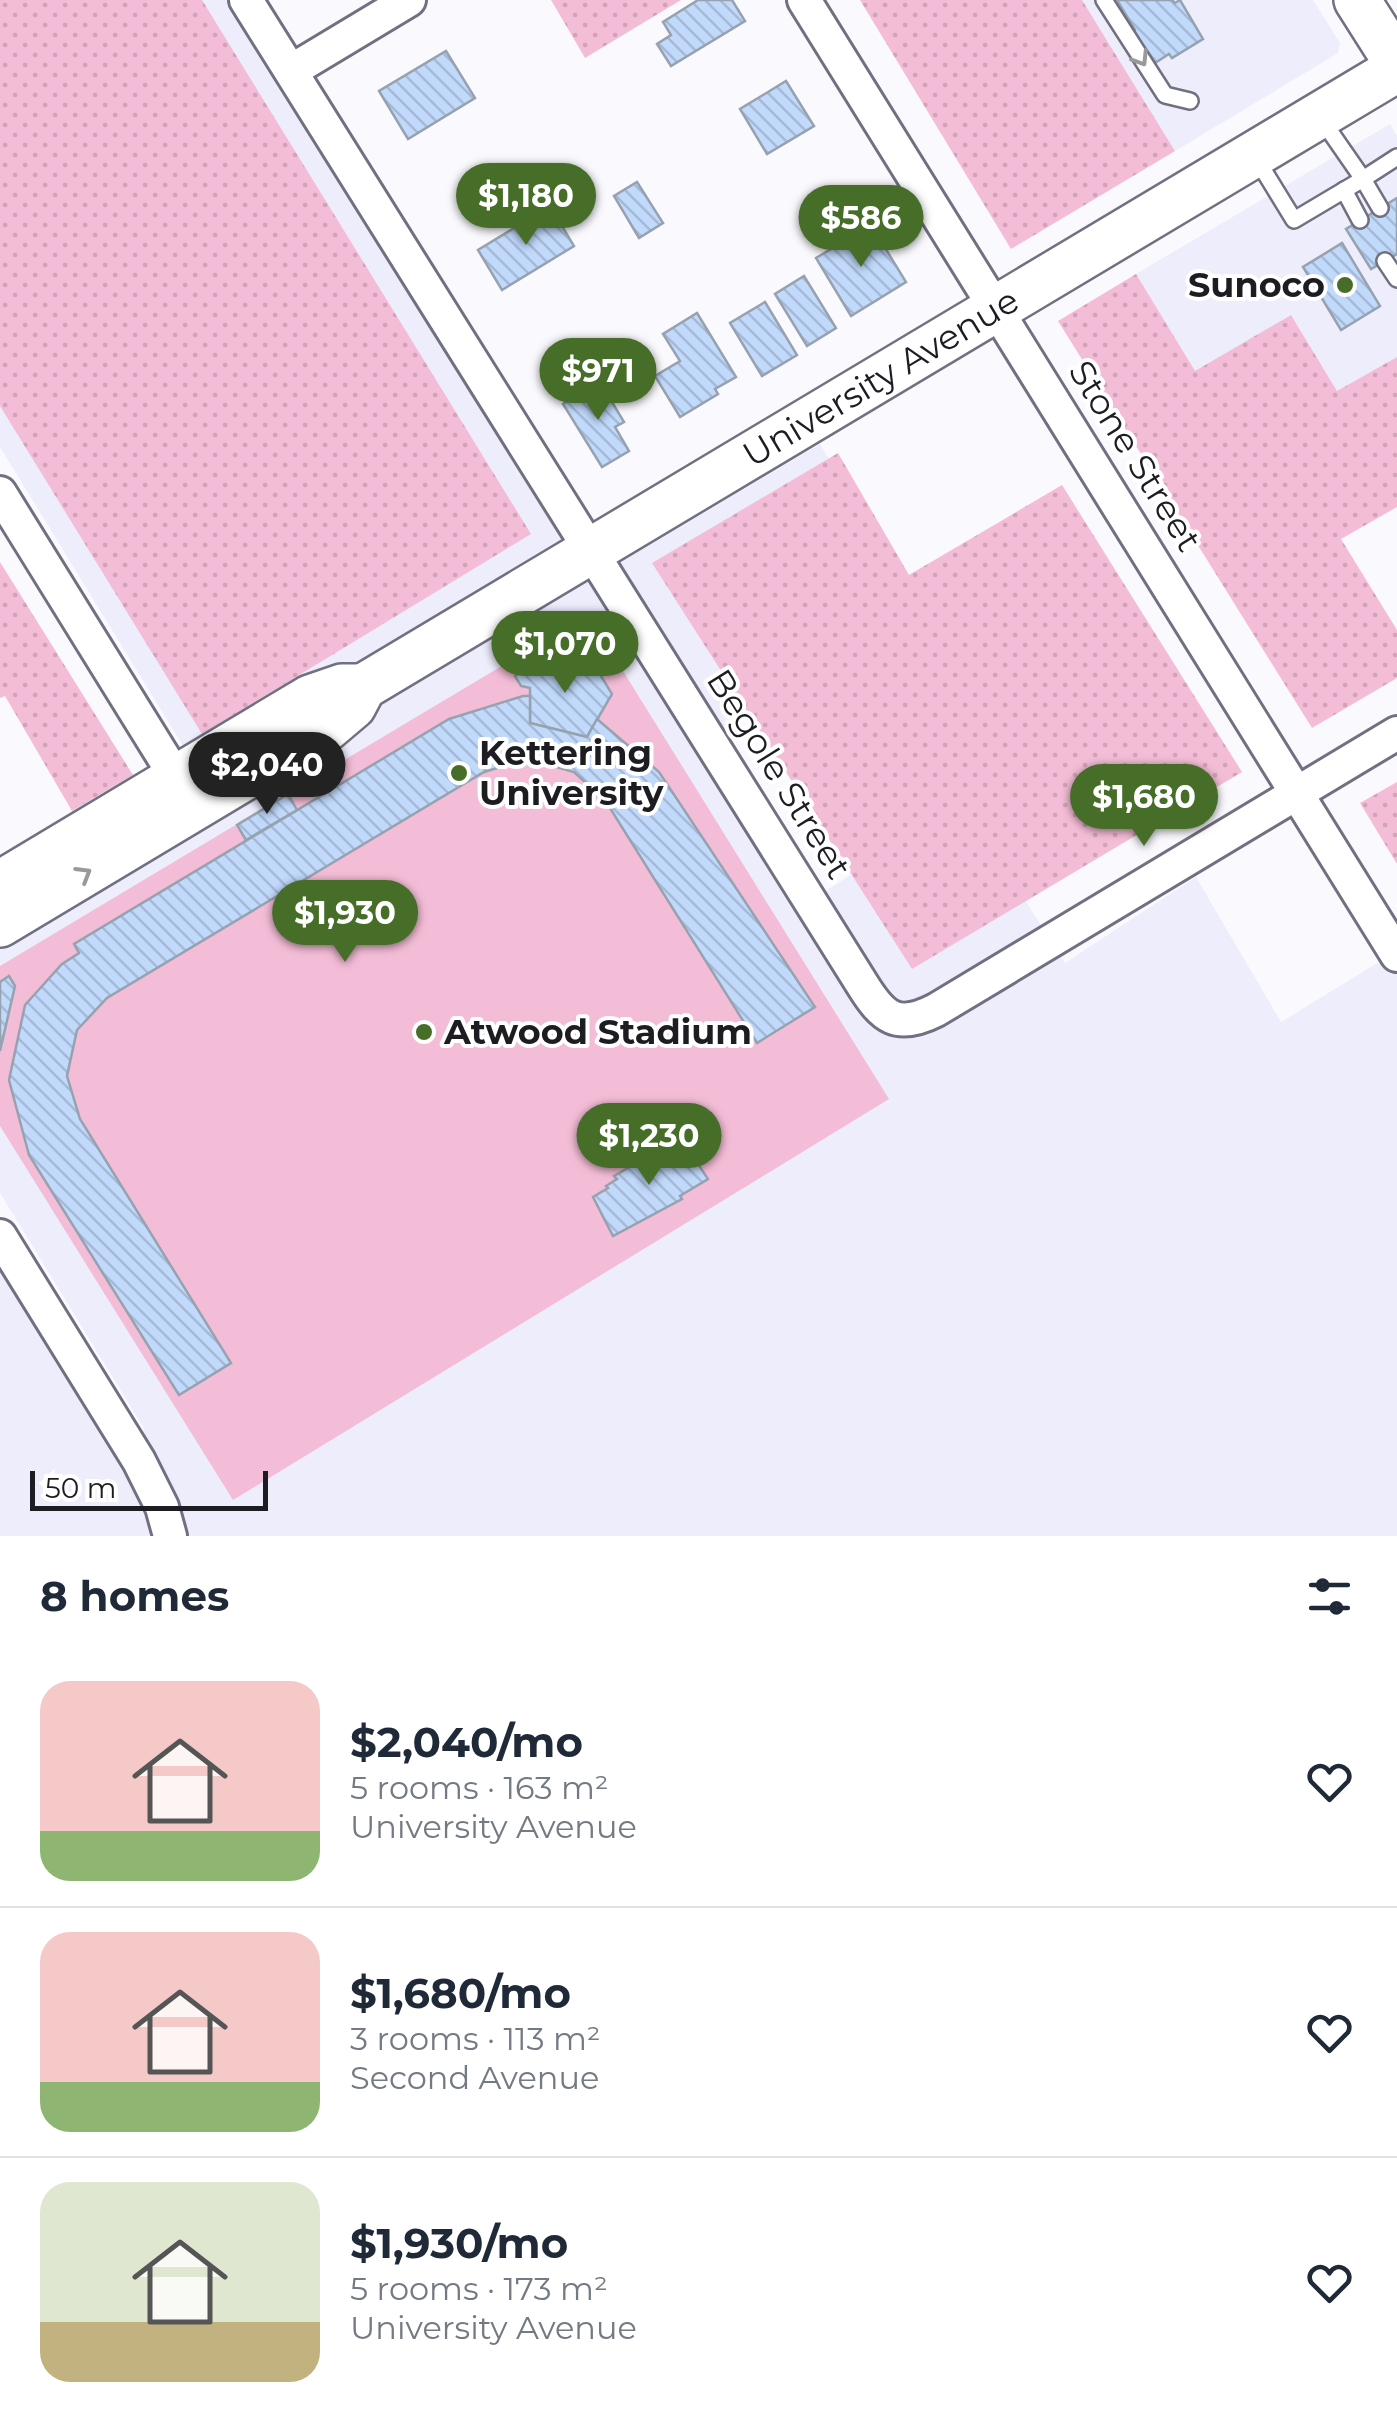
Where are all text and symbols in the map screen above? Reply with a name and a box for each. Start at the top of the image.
one-way arrow [1129,48,1148,66]
pin: $1,180 [445,163,607,248]
text: $1,180 [478,176,574,215]
pin: $586 [802,185,920,270]
text: $586 [821,198,901,237]
place label: Sunoco [1188,263,1325,306]
marker: Sunoco [1334,274,1356,296]
street label: University Avenue [735,278,1026,476]
pin: $971 [539,338,657,423]
text: $971 [561,351,635,390]
street label: Stone Street [1060,352,1211,559]
pin: $1,070 [484,611,646,696]
text: $1,070 [513,624,617,663]
street label: Begole Street [698,661,861,886]
place label: Kettering University [479,731,664,814]
pin: $2,040 [186,732,348,817]
text: $2,040 [210,745,324,784]
marker: Kettering University [448,762,470,784]
pin: $1,680 [1063,764,1225,849]
text: $1,680 [1092,777,1196,816]
one-way arrow [73,867,91,886]
pin: $1,930 [264,880,426,965]
text: $1,930 [294,893,396,932]
place label: Atwood Stadium [443,1010,752,1053]
marker: Atwood Stadium [413,1021,435,1043]
pin: $1,230 [568,1103,730,1188]
text: $1,230 [599,1116,699,1155]
scale bar [30,1466,268,1510]
text: 50 m [45,1471,116,1505]
icon: filters [1302,1569,1357,1624]
text: 8 homes [40,1570,229,1622]
text: $2,040/mo [350,1716,583,1768]
icon: home [120,1721,240,1841]
icon: heart [1302,1754,1357,1809]
text: 5 rooms · 163 m² [350,1768,609,1807]
text: University Avenue [350,1807,637,1846]
text: $1,680/mo [350,1967,571,2019]
icon: home [120,1972,240,2092]
icon: heart [1302,2005,1357,2060]
text: 3 rooms · 113 m² [350,2019,601,2058]
text: Second Avenue [350,2058,599,2097]
text: $1,930/mo [350,2217,568,2269]
icon: home [120,2222,240,2342]
icon: heart [1302,2255,1357,2310]
text: 5 rooms · 173 m² [350,2269,608,2308]
text: University Avenue [350,2308,637,2347]

